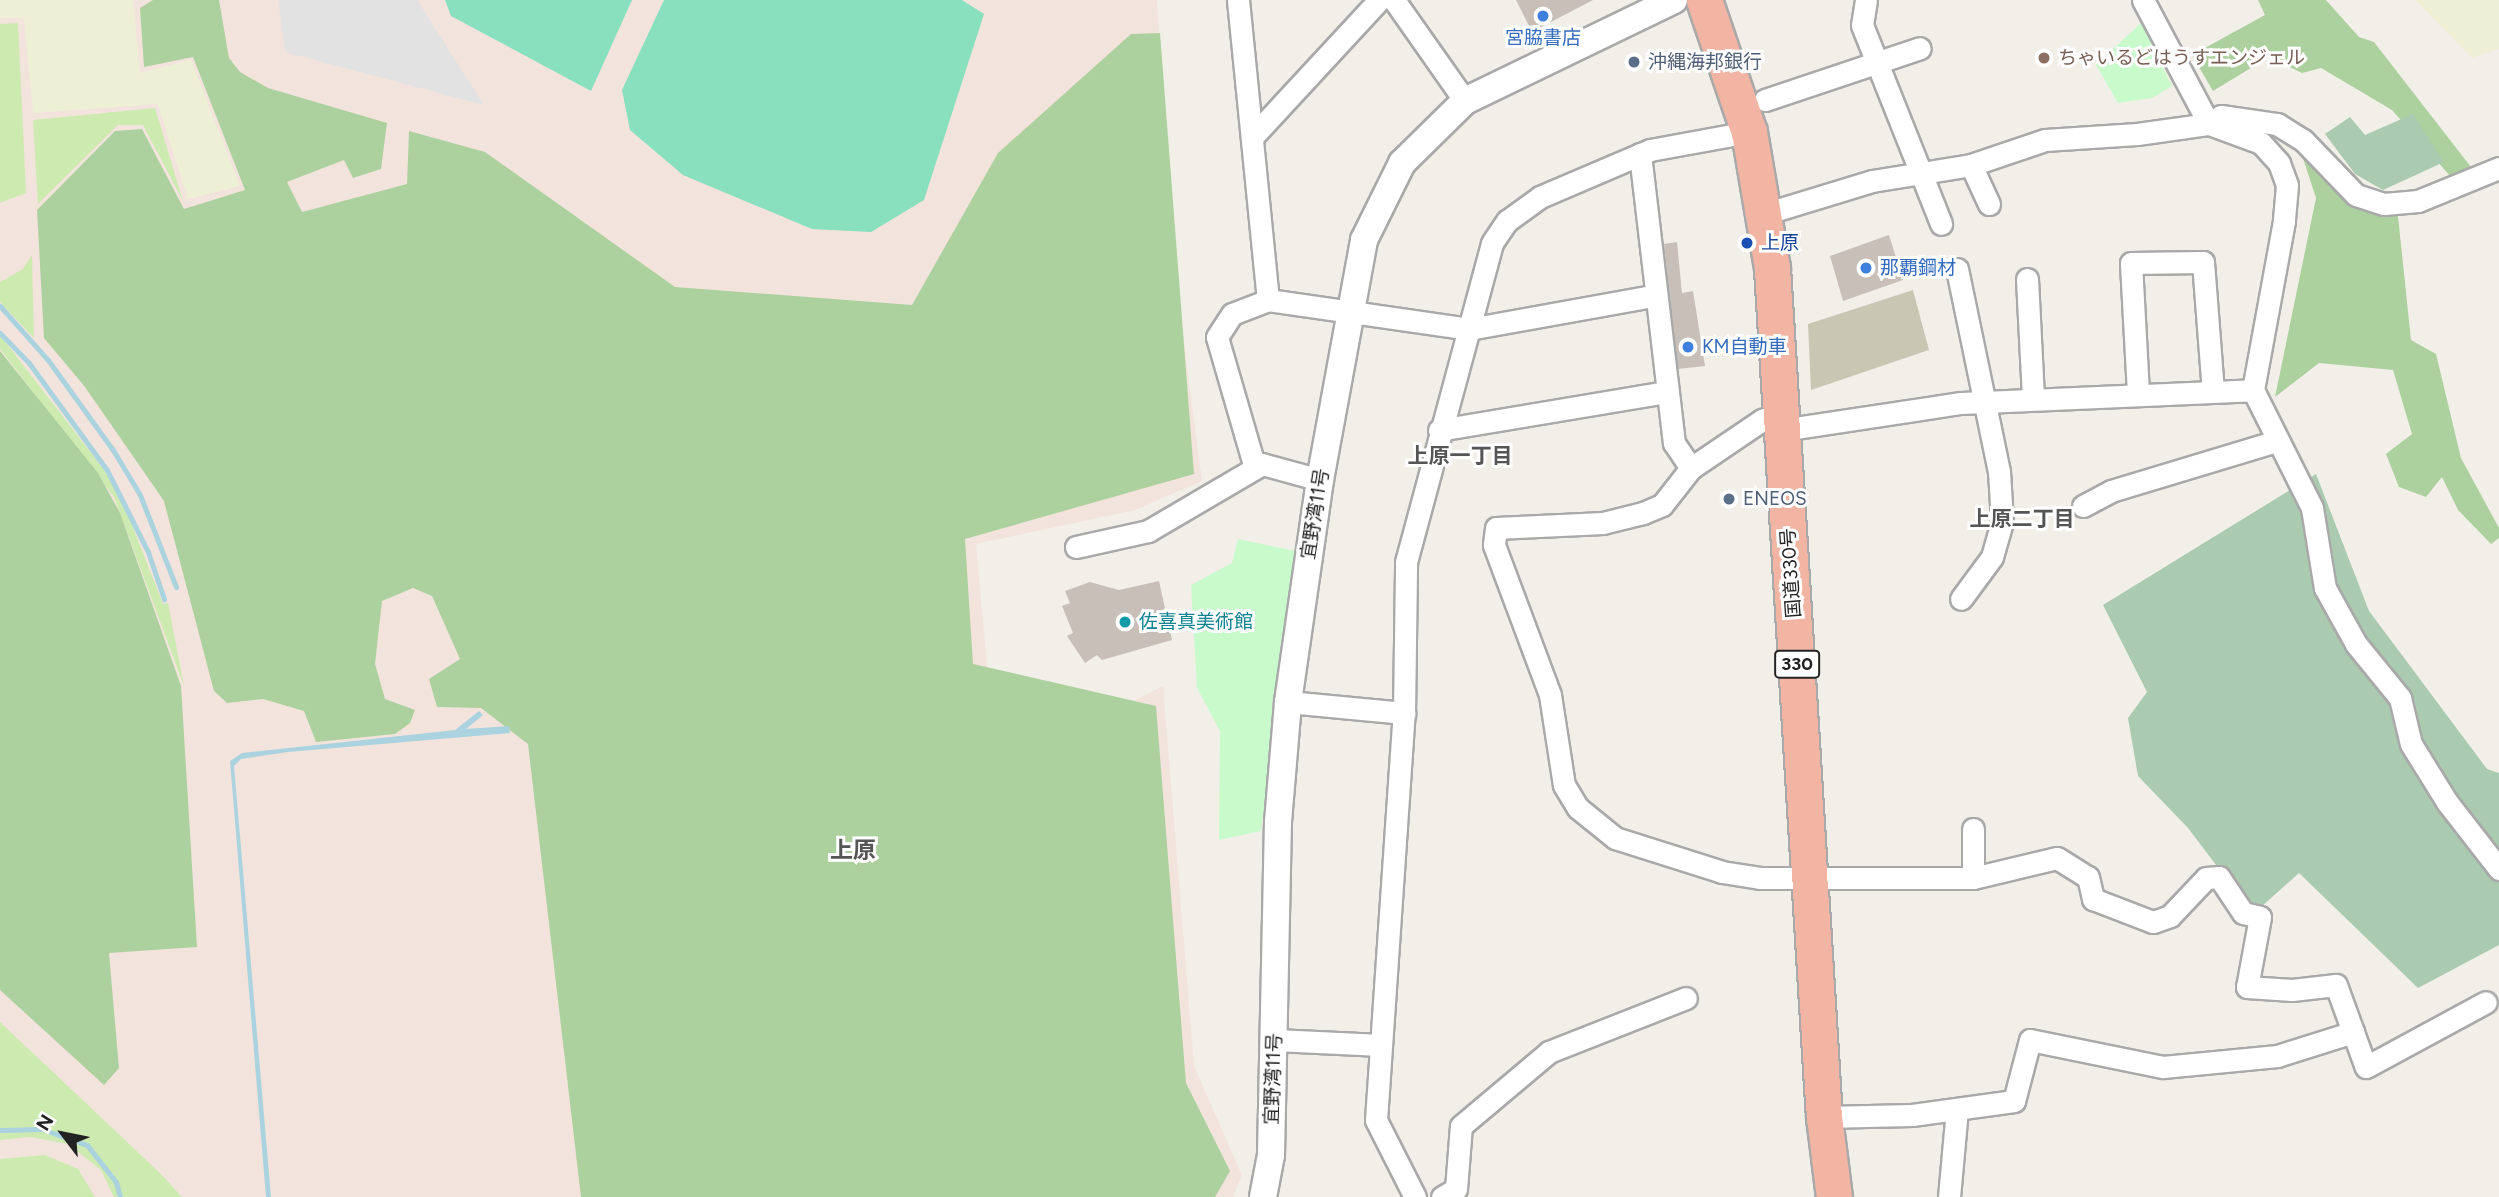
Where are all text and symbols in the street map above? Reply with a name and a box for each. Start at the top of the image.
marker: 宮脇書店 [1535,8,1551,24]
place label: 宮脇書店 [1505,27,1581,49]
place label: ちゃいるどはうすエンジェル [2058,47,2305,69]
marker: ちゃいるどはうすエンジェル [2036,50,2052,66]
place label: 沖縄海邦銀行 [1648,51,1762,73]
marker: 沖縄海邦銀行 [1626,54,1642,70]
place label: 上原 [1761,232,1799,254]
marker: 上原 [1739,235,1755,251]
place label: 那覇鋼材 [1880,257,1956,279]
marker: 那覇鋼材 [1858,260,1874,276]
place label: KM自動車 [1702,336,1787,358]
marker: KM自動車 [1680,339,1696,355]
district label: 上原一丁目 [1408,443,1512,469]
street label: 宜野湾11号 [1297,467,1333,561]
place label: ENEOS [1743,488,1807,510]
marker: ENEOS [1721,491,1737,507]
district label: 上原二丁目 [1970,506,2074,532]
street label: 国道330号 [1776,527,1806,619]
place label: 佐喜真美術館 [1139,611,1253,633]
marker: 佐喜真美術館 [1117,614,1133,630]
road number: 330 [1772,650,1822,678]
district label: 上原 [830,836,876,864]
street label: 宜野湾11号 [1260,1033,1286,1125]
north arrow [28,1099,98,1169]
text: N [31,1110,58,1135]

